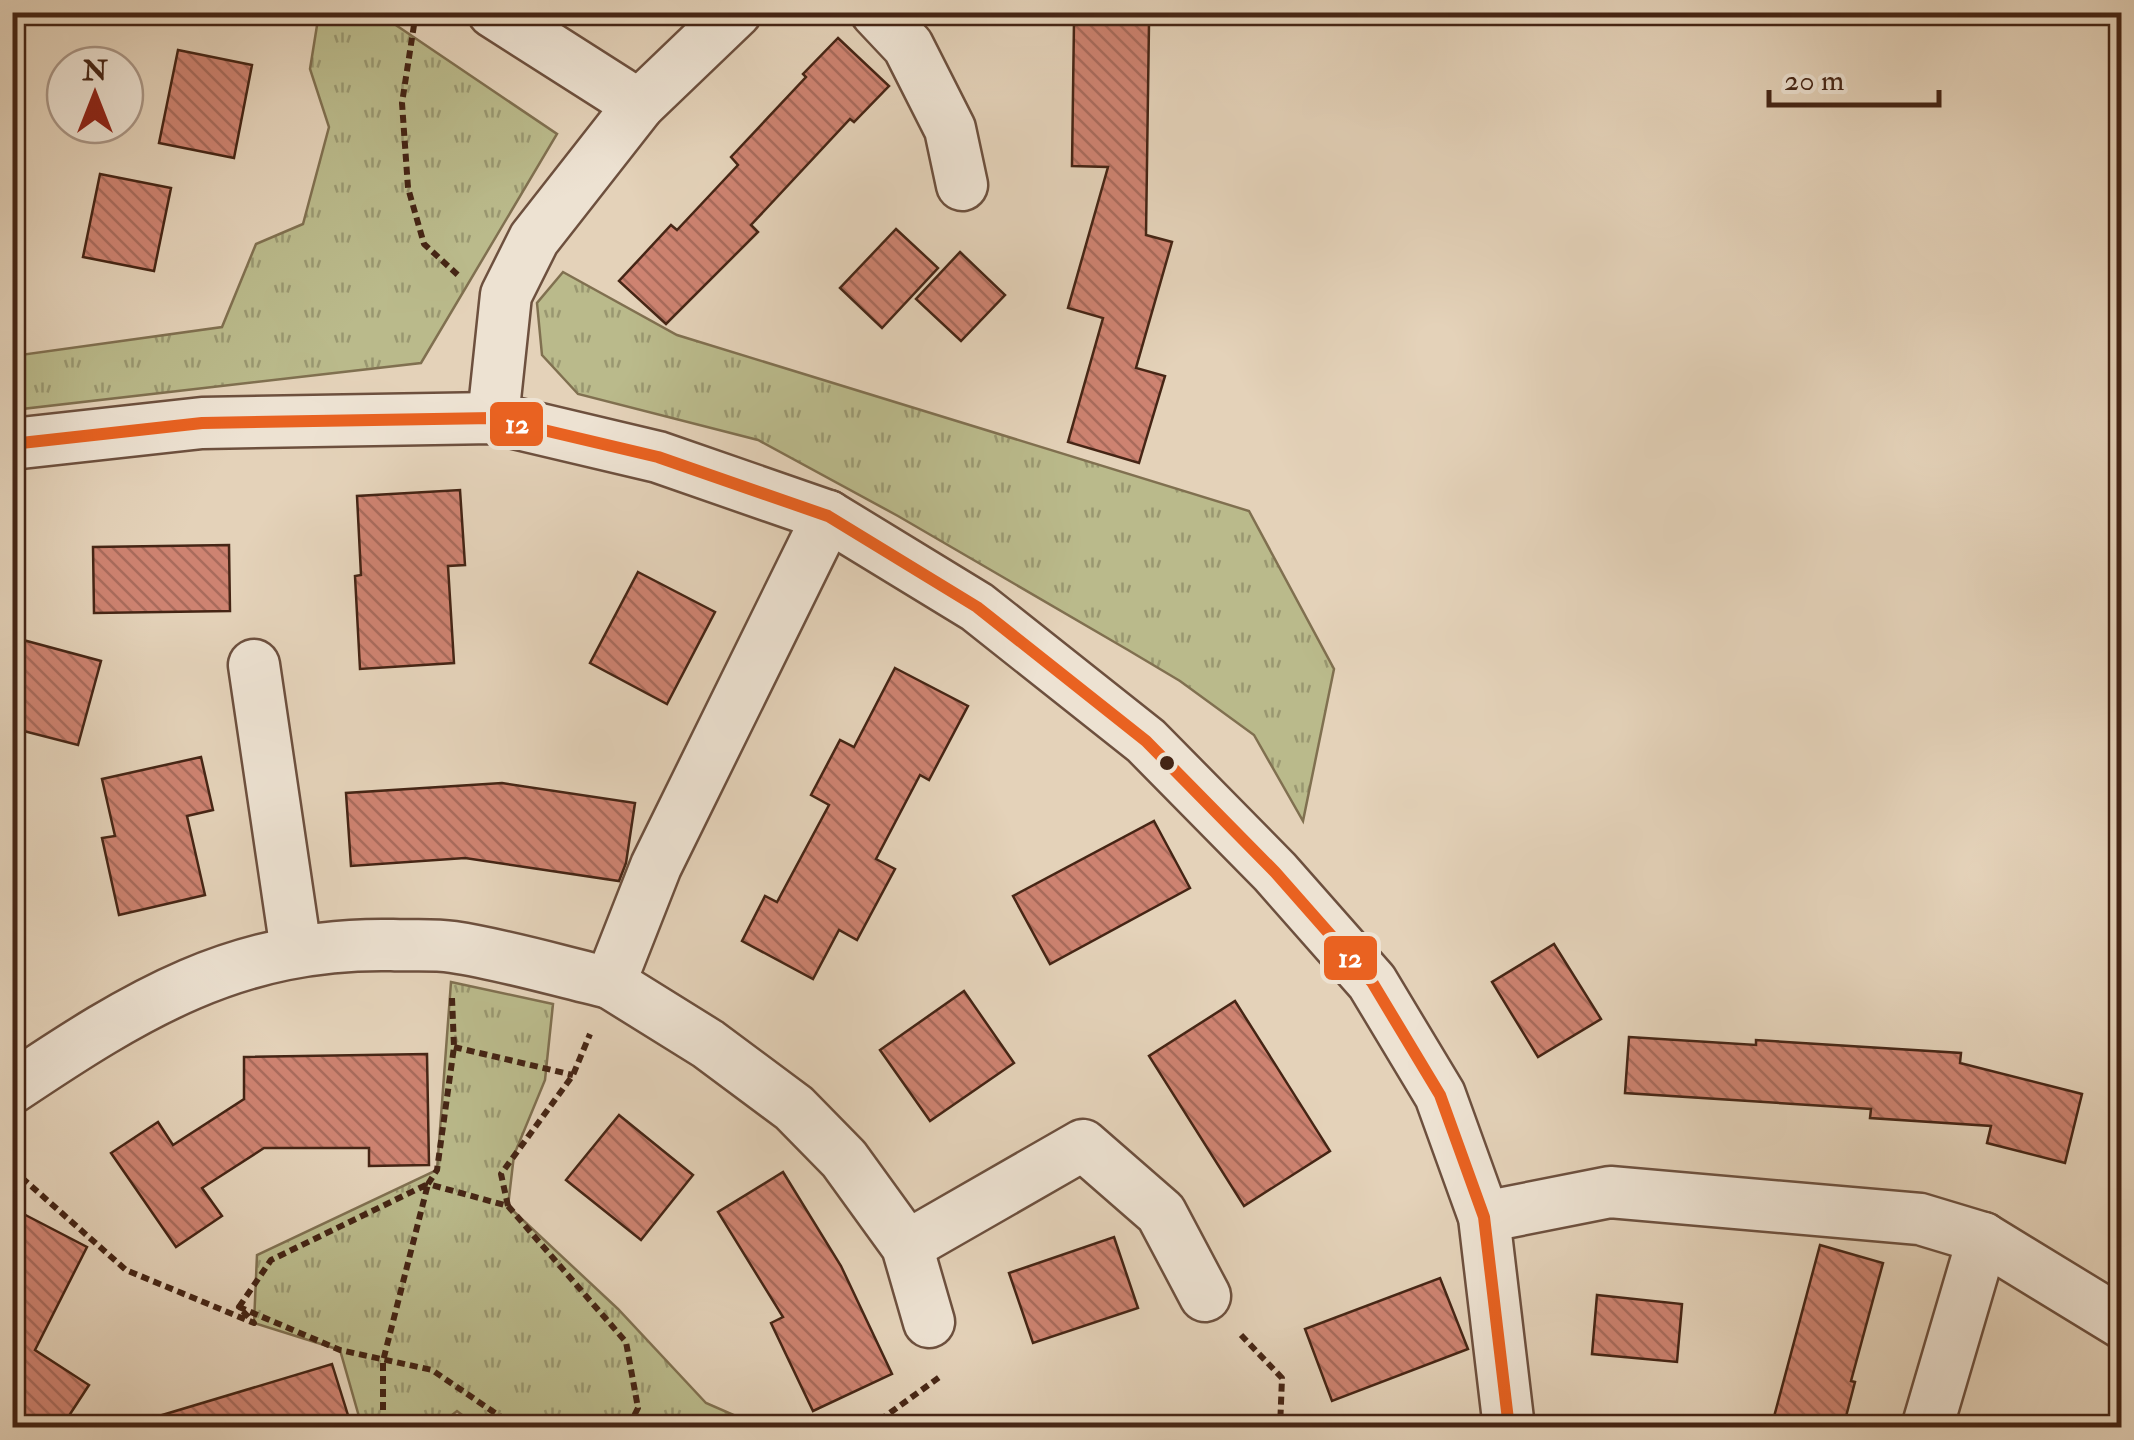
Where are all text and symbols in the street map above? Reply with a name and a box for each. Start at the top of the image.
north arrow [45,45,145,145]
scale bar [1769,45,1939,107]
text: N [81,54,108,89]
text: 20 m [1784,62,1844,99]
line badge: 12 [488,400,545,448]
text: 12 [505,407,529,442]
unlabelled marker [1157,753,1177,773]
line badge: 12 [1322,934,1379,982]
text: 12 [1338,941,1362,976]

